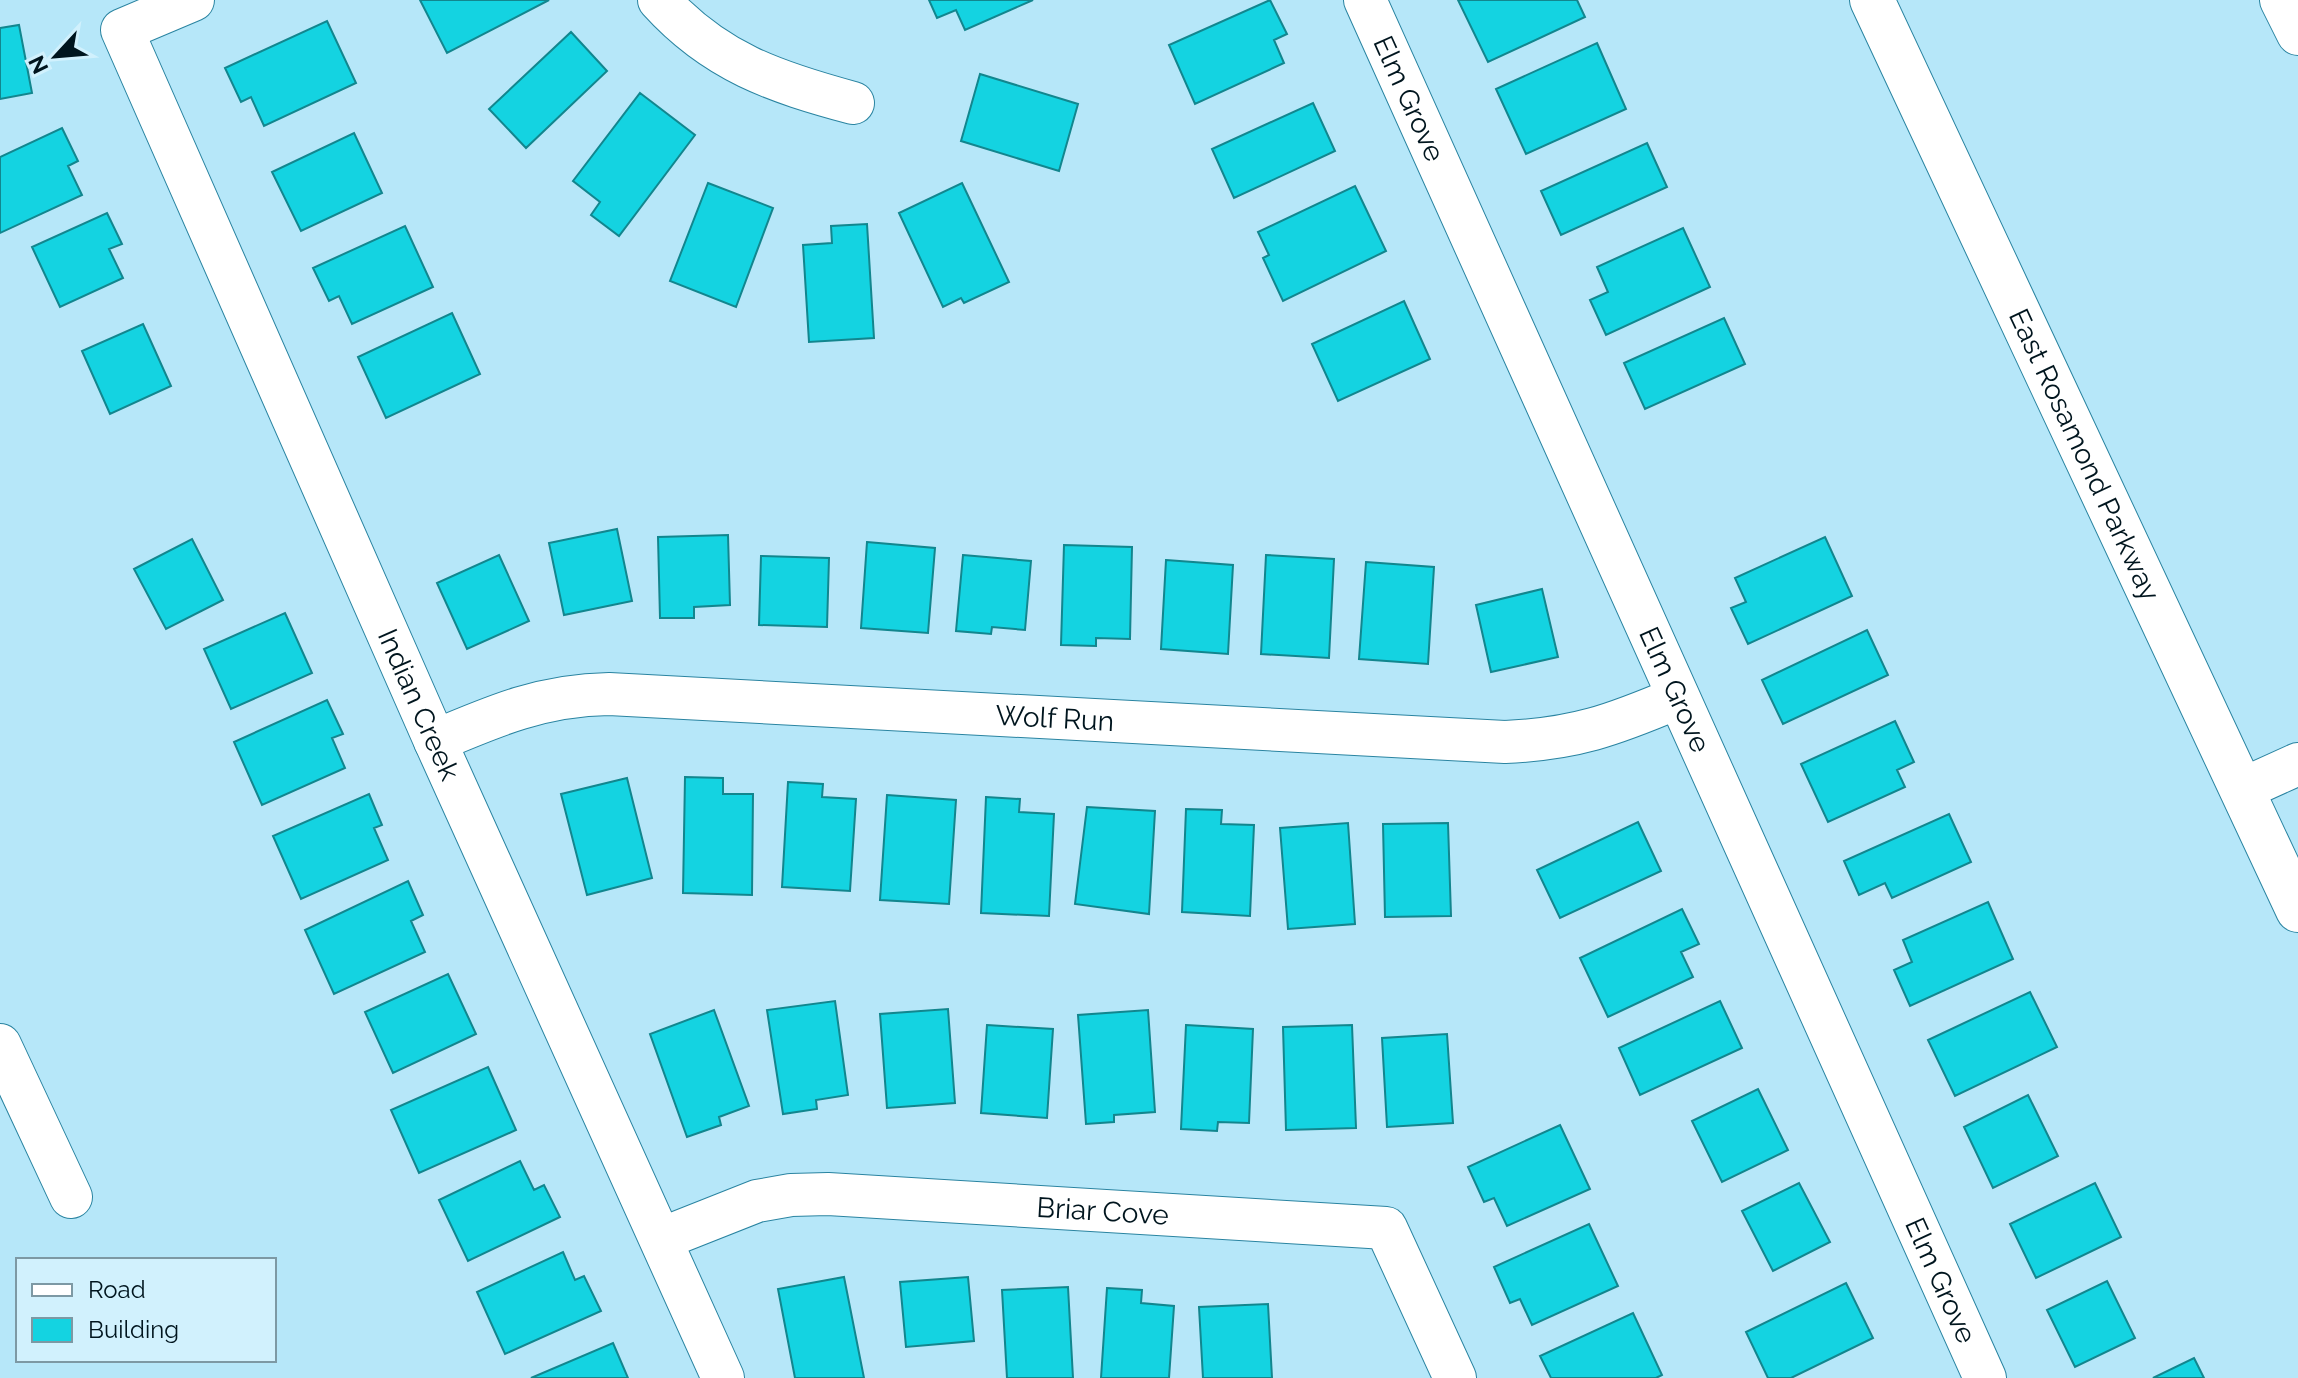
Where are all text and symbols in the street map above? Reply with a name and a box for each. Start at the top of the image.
north arrow [16,16,96,96]
street label: Elm Grove [1366,31,1451,167]
text: N [23,52,53,78]
street label: East Rosamond Parkway [2002,304,2167,606]
street label: Elm Grove [1632,622,1717,758]
street label: Indian Creek [371,624,467,786]
street label: Wolf Run [995,699,1115,738]
street label: Briar Cove [1036,1191,1170,1232]
street label: Elm Grove [1898,1213,1983,1348]
legend [16,1258,276,1362]
text: Road [88,1275,146,1304]
text: Building [88,1315,179,1344]

